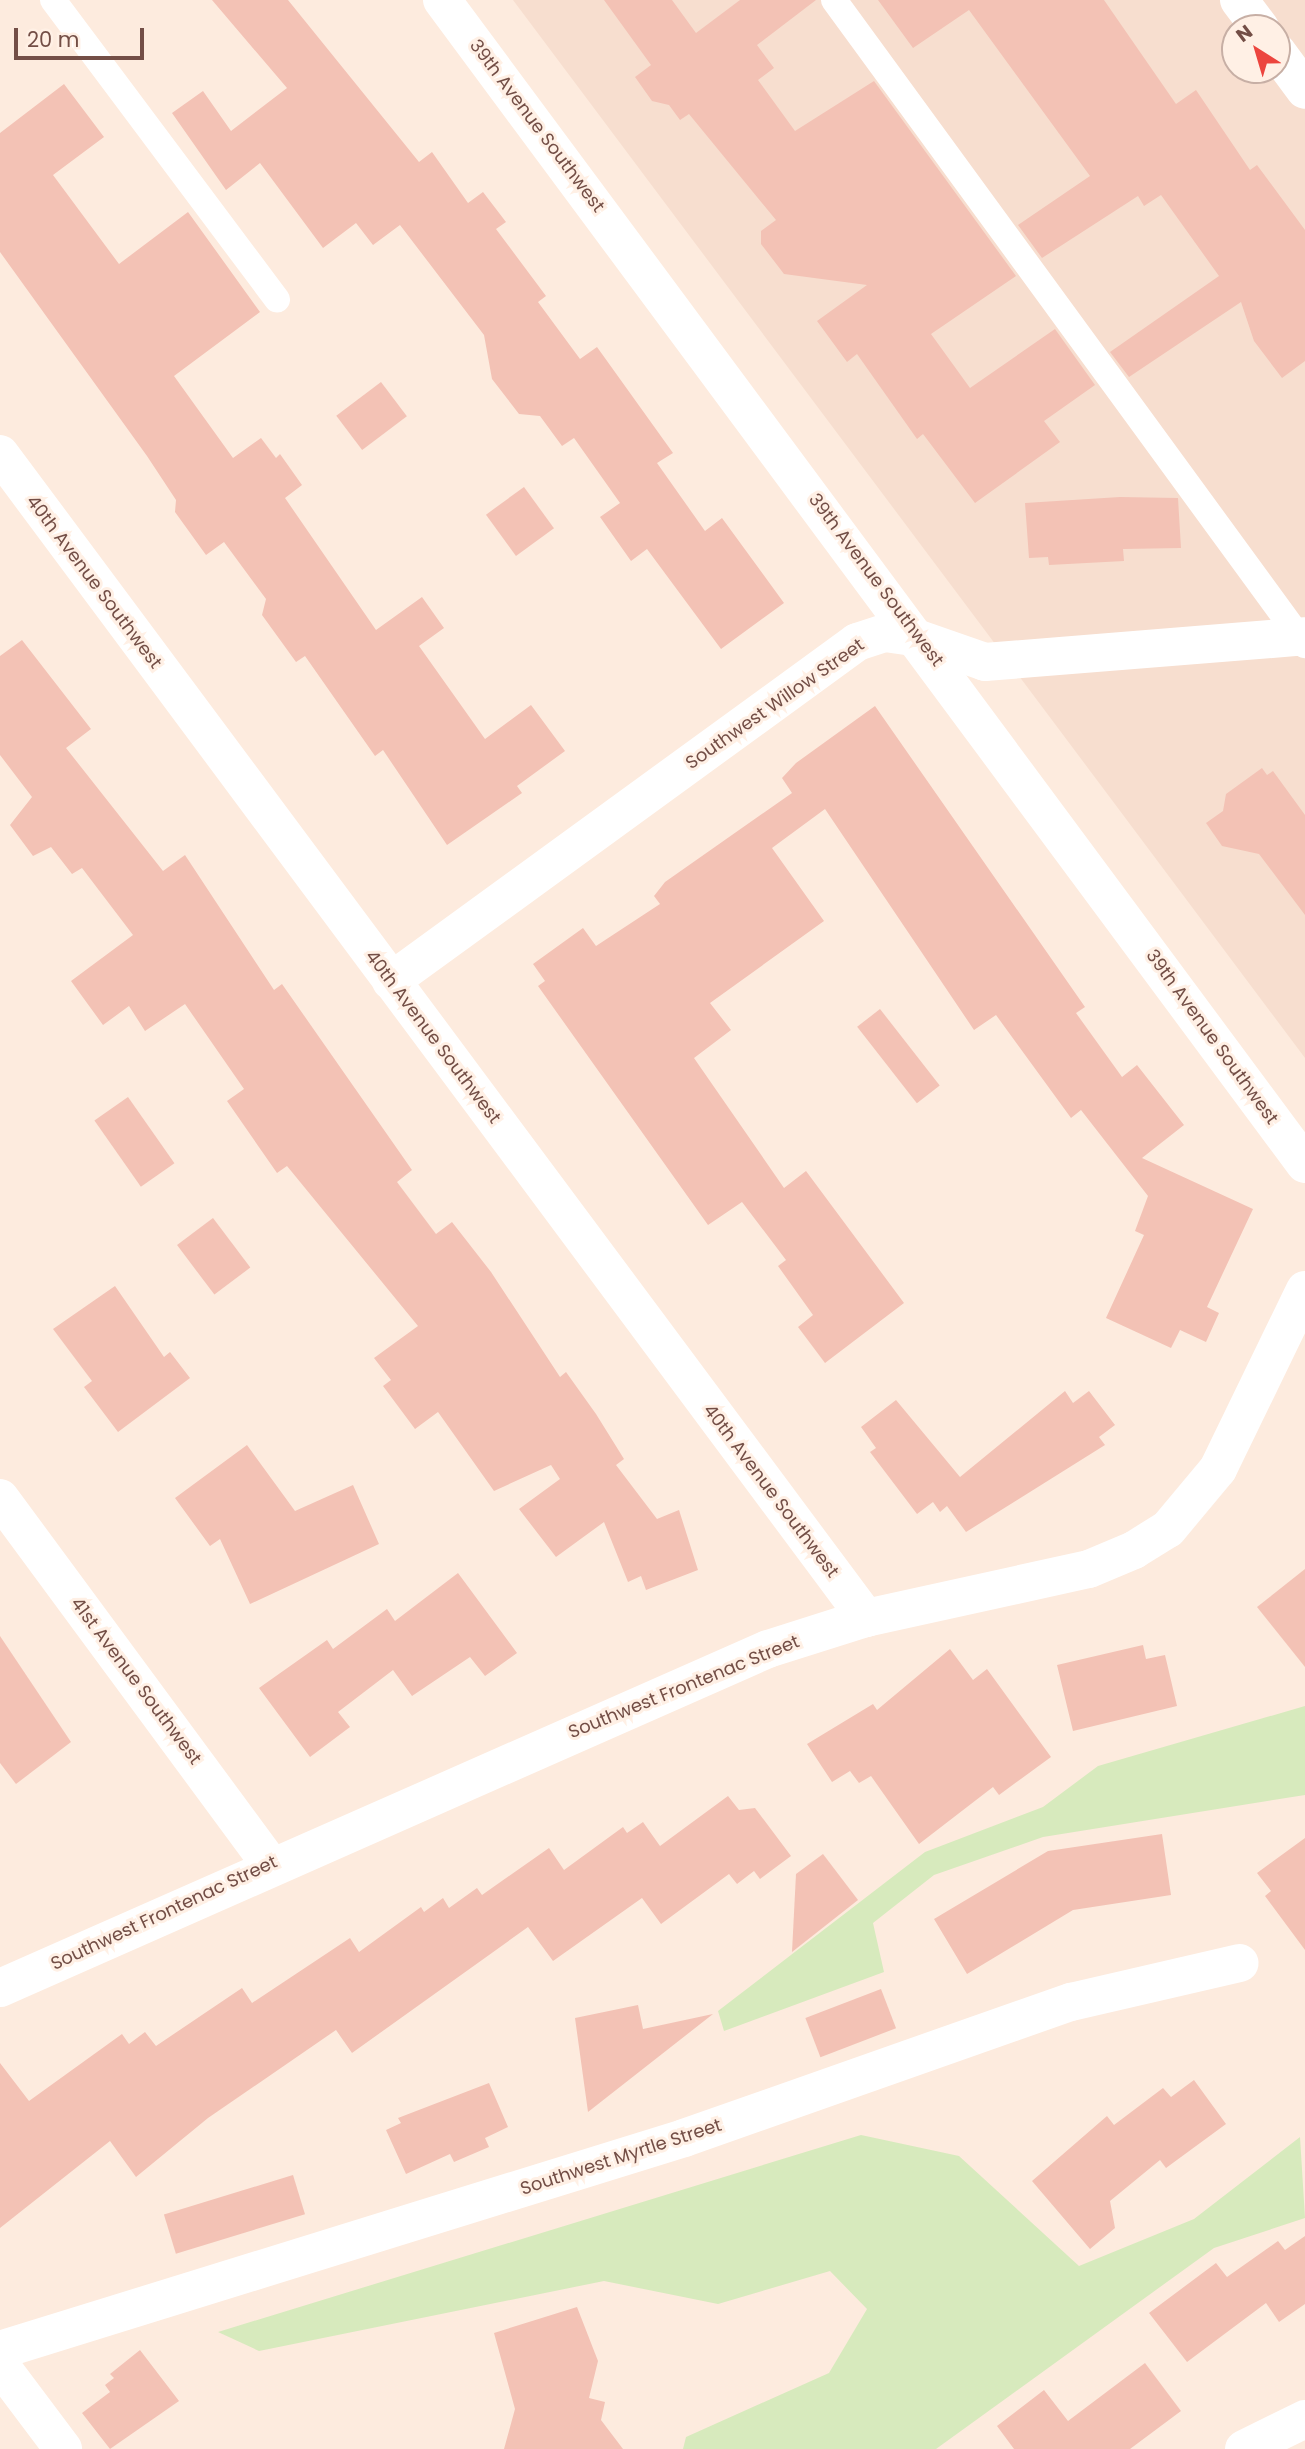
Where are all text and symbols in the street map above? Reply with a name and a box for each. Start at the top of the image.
scale bar [18,14,147,58]
north arrow [1221,14,1291,84]
text: N [1230,18,1258,49]
text: 20 m [27,25,80,54]
street label: 39th Avenue Southwest [465,35,609,217]
street label: 39th Avenue Southwest [804,489,948,671]
street label: 40th Avenue Southwest [22,491,166,673]
street label: Southwest Willow Street [682,634,868,774]
street label: 39th Avenue Southwest [1141,945,1283,1129]
street label: 40th Avenue Southwest [361,946,505,1128]
street label: 40th Avenue Southwest [699,1400,843,1582]
street label: 41st Avenue Southwest [66,1593,206,1769]
street label: Southwest Frontenac Street [565,1631,803,1743]
street label: Southwest Frontenac Street [48,1851,280,1975]
street label: Southwest Myrtle Street [518,2114,724,2200]

